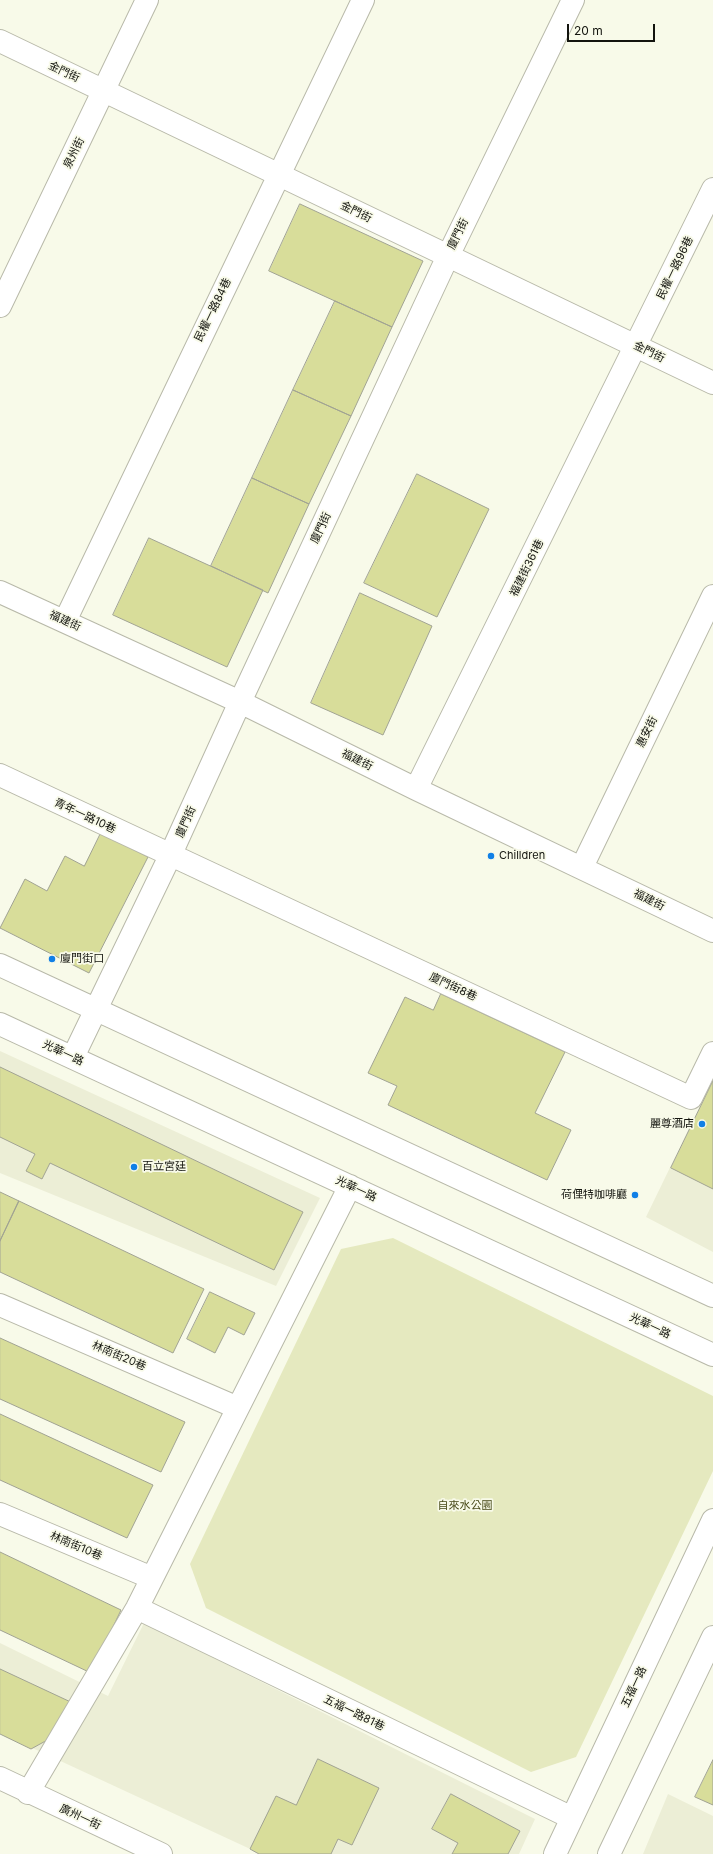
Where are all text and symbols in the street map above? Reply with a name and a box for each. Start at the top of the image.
scale bar [569,16,657,42]
text: 20 m [574,23,603,38]
street label: 金門街 [46,59,82,85]
street label: 泉州街 [61,135,87,171]
street label: 金門街 [338,199,374,225]
street label: 廈門街 [445,216,471,252]
street label: 民權一路96巷 [654,234,696,302]
street label: 民權一路84巷 [192,276,234,344]
street label: 金門街 [631,339,667,365]
street label: 廈門街 [308,510,334,546]
street label: 福建街361巷 [507,537,547,599]
street label: 福建街 [47,608,83,634]
street label: 惠安街 [634,714,660,750]
street label: 福建街 [339,747,375,773]
street label: 青年一路10巷 [52,796,118,836]
street label: 廈門街 [173,804,199,840]
place label: Chilldren [499,849,545,863]
marker: Chilldren [486,851,496,861]
street label: 福建街 [631,887,667,913]
place label: 廈門街口 [60,952,104,966]
marker: 廈門街口 [47,954,57,964]
street label: 廈門街8巷 [427,970,479,1004]
street label: 光華一路 [40,1038,86,1068]
place label: 麗尊酒店 [650,1117,694,1131]
marker: 麗尊酒店 [697,1119,707,1129]
place label: 百立宮廷 [142,1160,186,1174]
marker: 百立宮廷 [129,1162,139,1172]
street label: 光華一路 [333,1174,379,1204]
place label: 荷俚特咖啡廳 [561,1188,627,1202]
marker: 荷俚特咖啡廳 [630,1190,640,1200]
street label: 光華一路 [627,1311,673,1341]
street label: 林南街20巷 [90,1339,148,1373]
park label: 自來水公園 [438,1499,492,1513]
street label: 林南街10巷 [48,1529,104,1563]
street label: 五福一路 [619,1664,649,1710]
street label: 五福一路81巷 [321,1693,387,1733]
street label: 廣州一街 [57,1802,103,1832]

